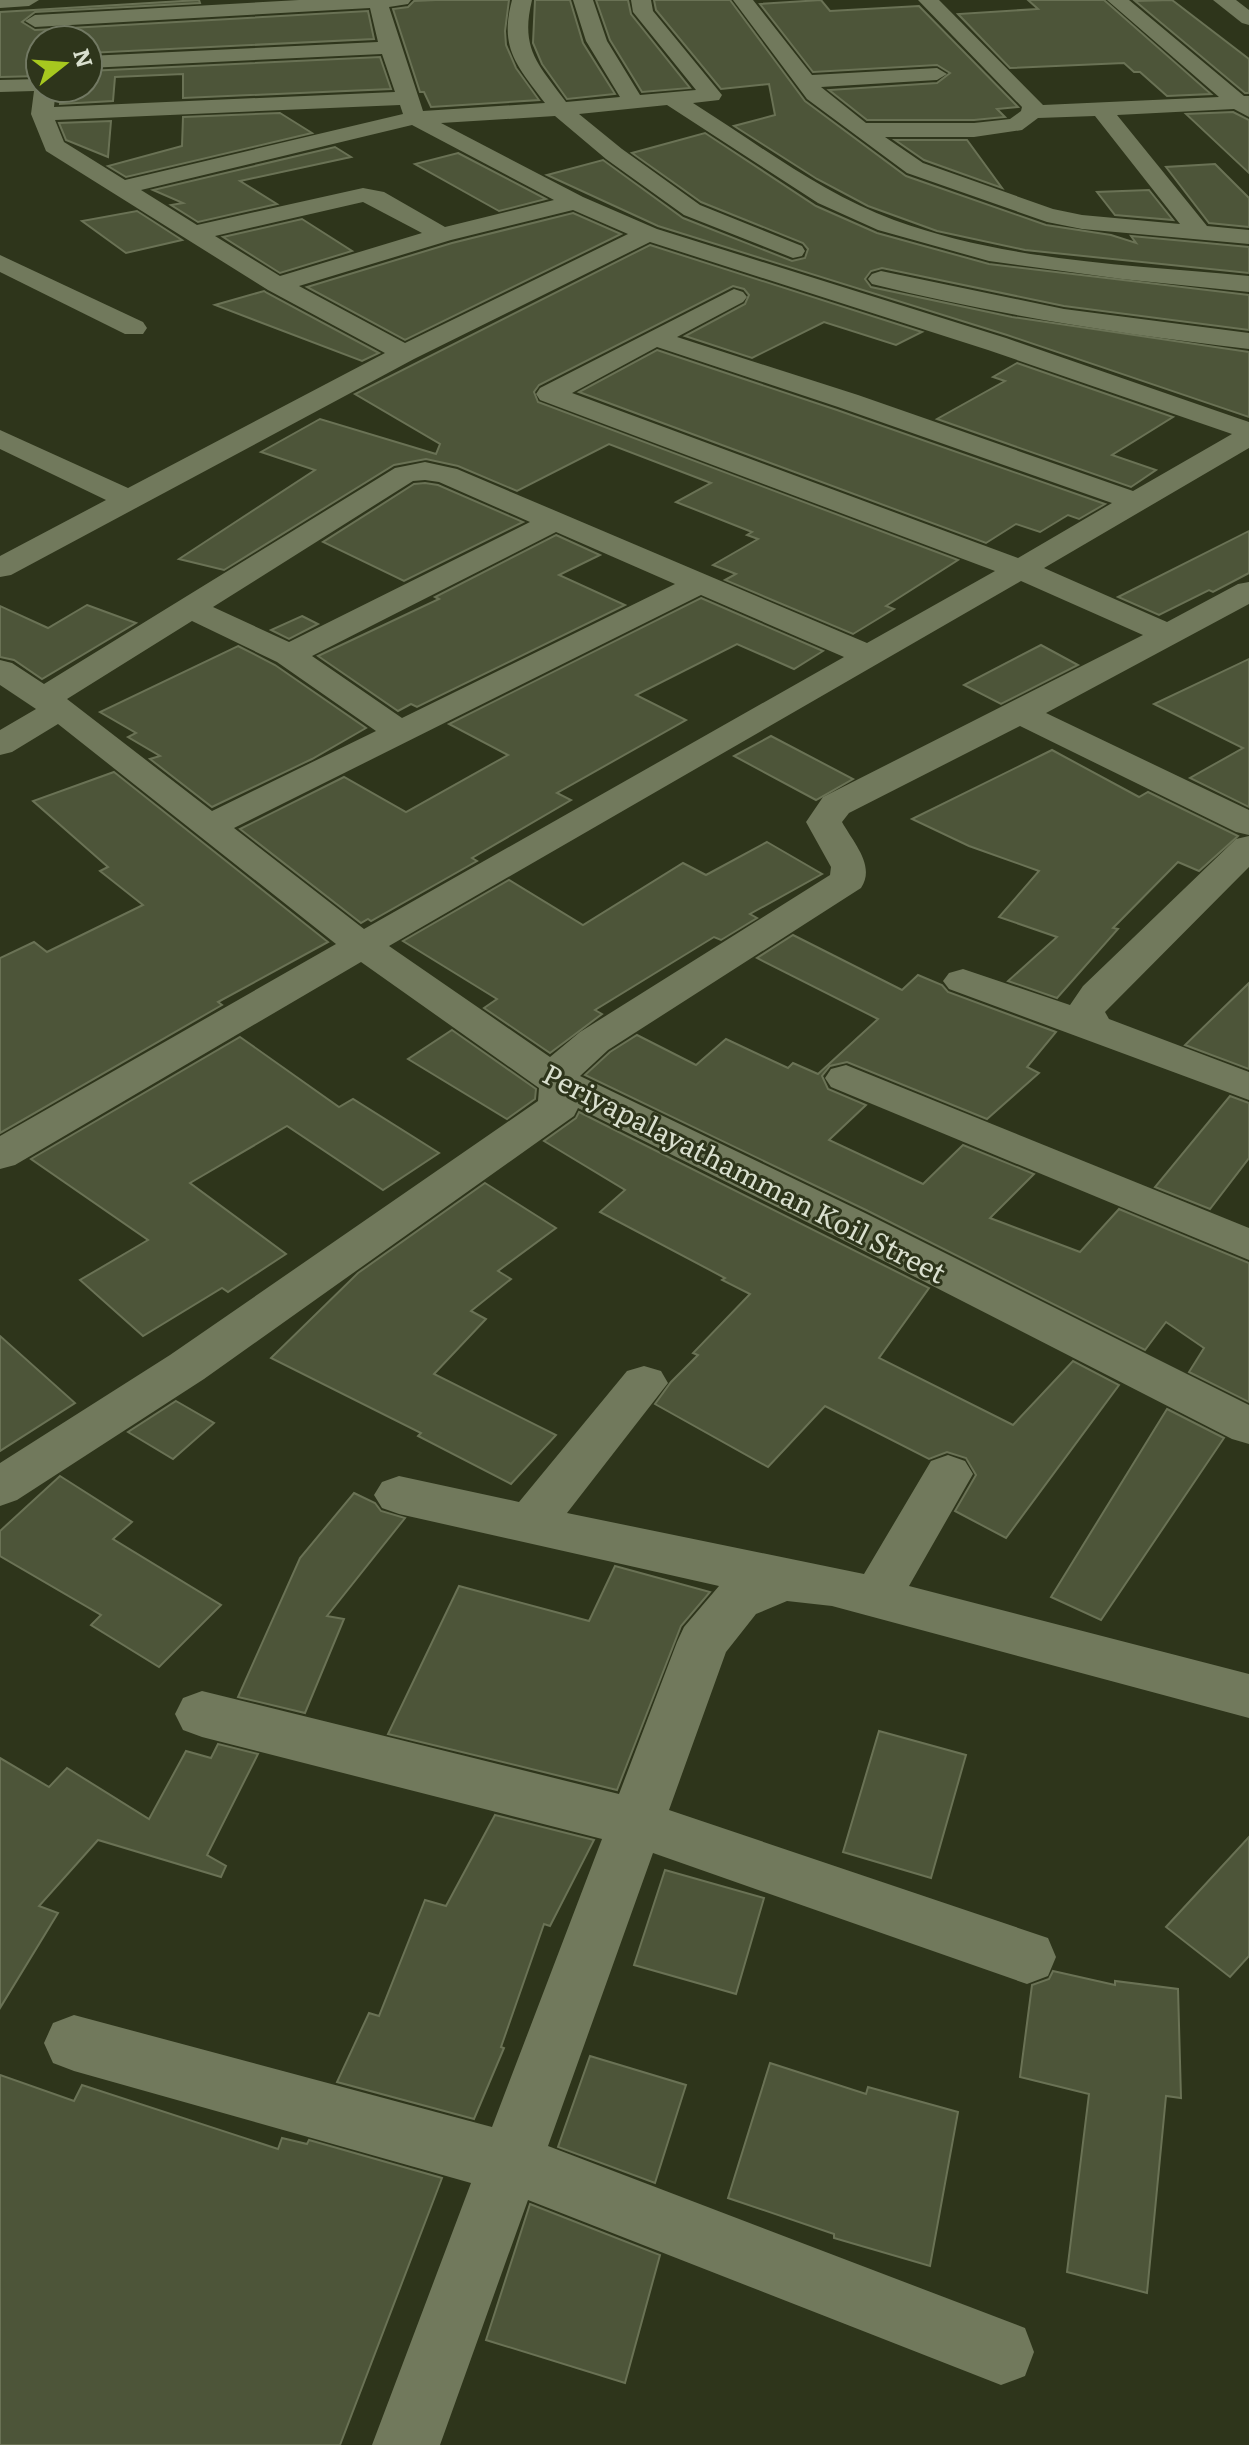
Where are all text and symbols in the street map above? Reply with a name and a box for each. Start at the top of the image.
north arrow [24,24,104,104]
text: N [66,44,103,71]
street label: Periyapalayathamman Koil Street [536,1052,955,1293]

